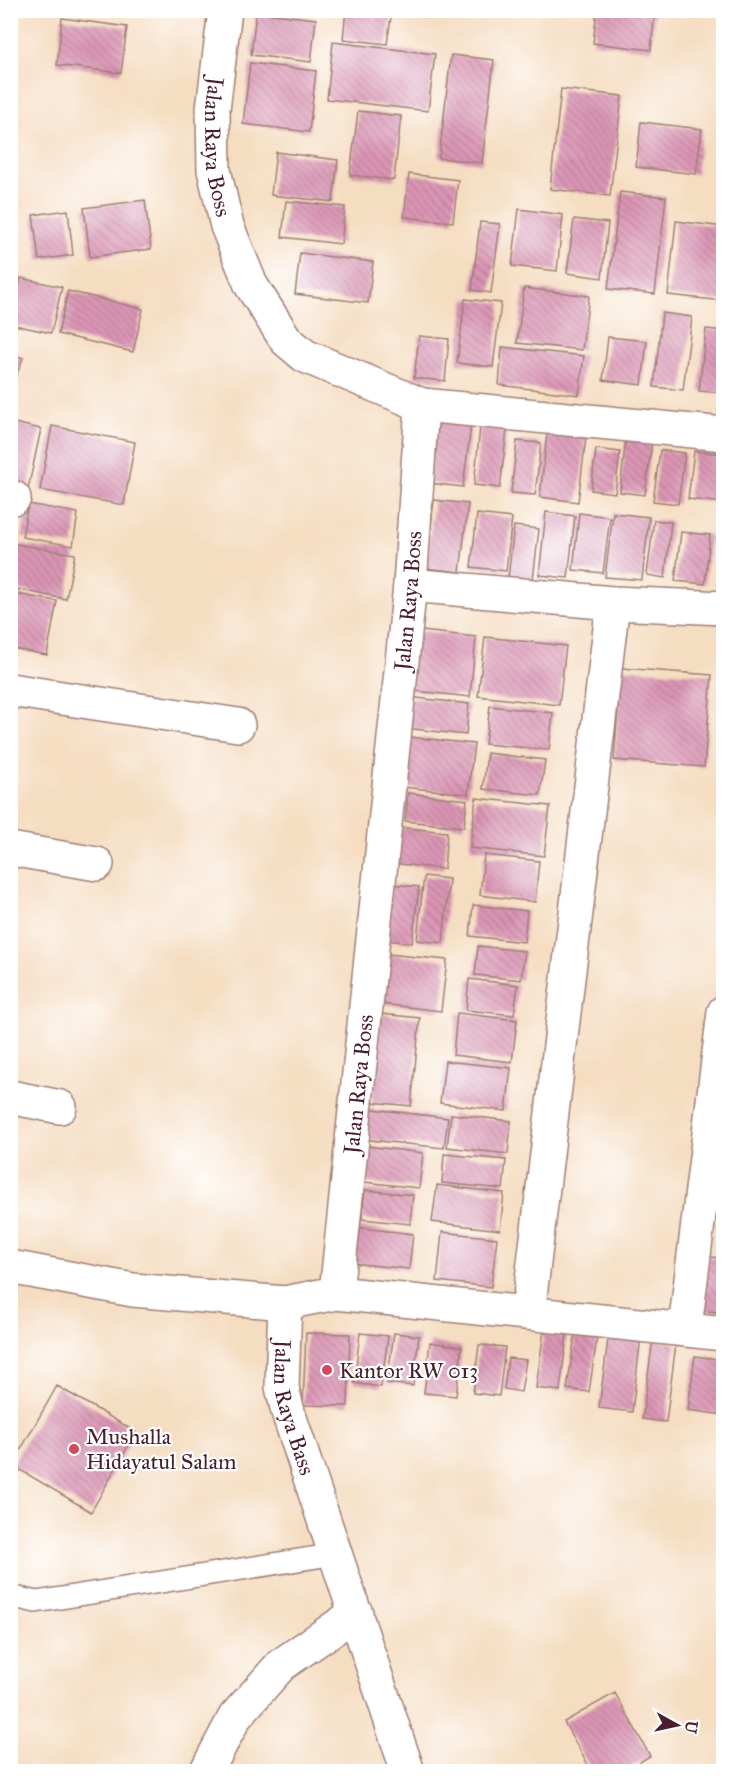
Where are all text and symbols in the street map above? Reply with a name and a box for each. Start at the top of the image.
street label: Jalan Raya Boss [199,74,237,219]
street label: Jalan Raya Boss [388,530,428,674]
street label: Jalan Raya Boss [337,1013,379,1157]
street label: Jalan Raya Bass [268,1337,321,1478]
place label: Kantor RW 013 [339,1357,478,1384]
marker: Kantor RW 013 [320,1363,334,1377]
place label: Mushalla Hidayatul Salam [86,1423,237,1475]
marker: Mushalla Hidayatul Salam [67,1442,81,1456]
north arrow [647,1695,707,1755]
text: U [681,1719,702,1735]

